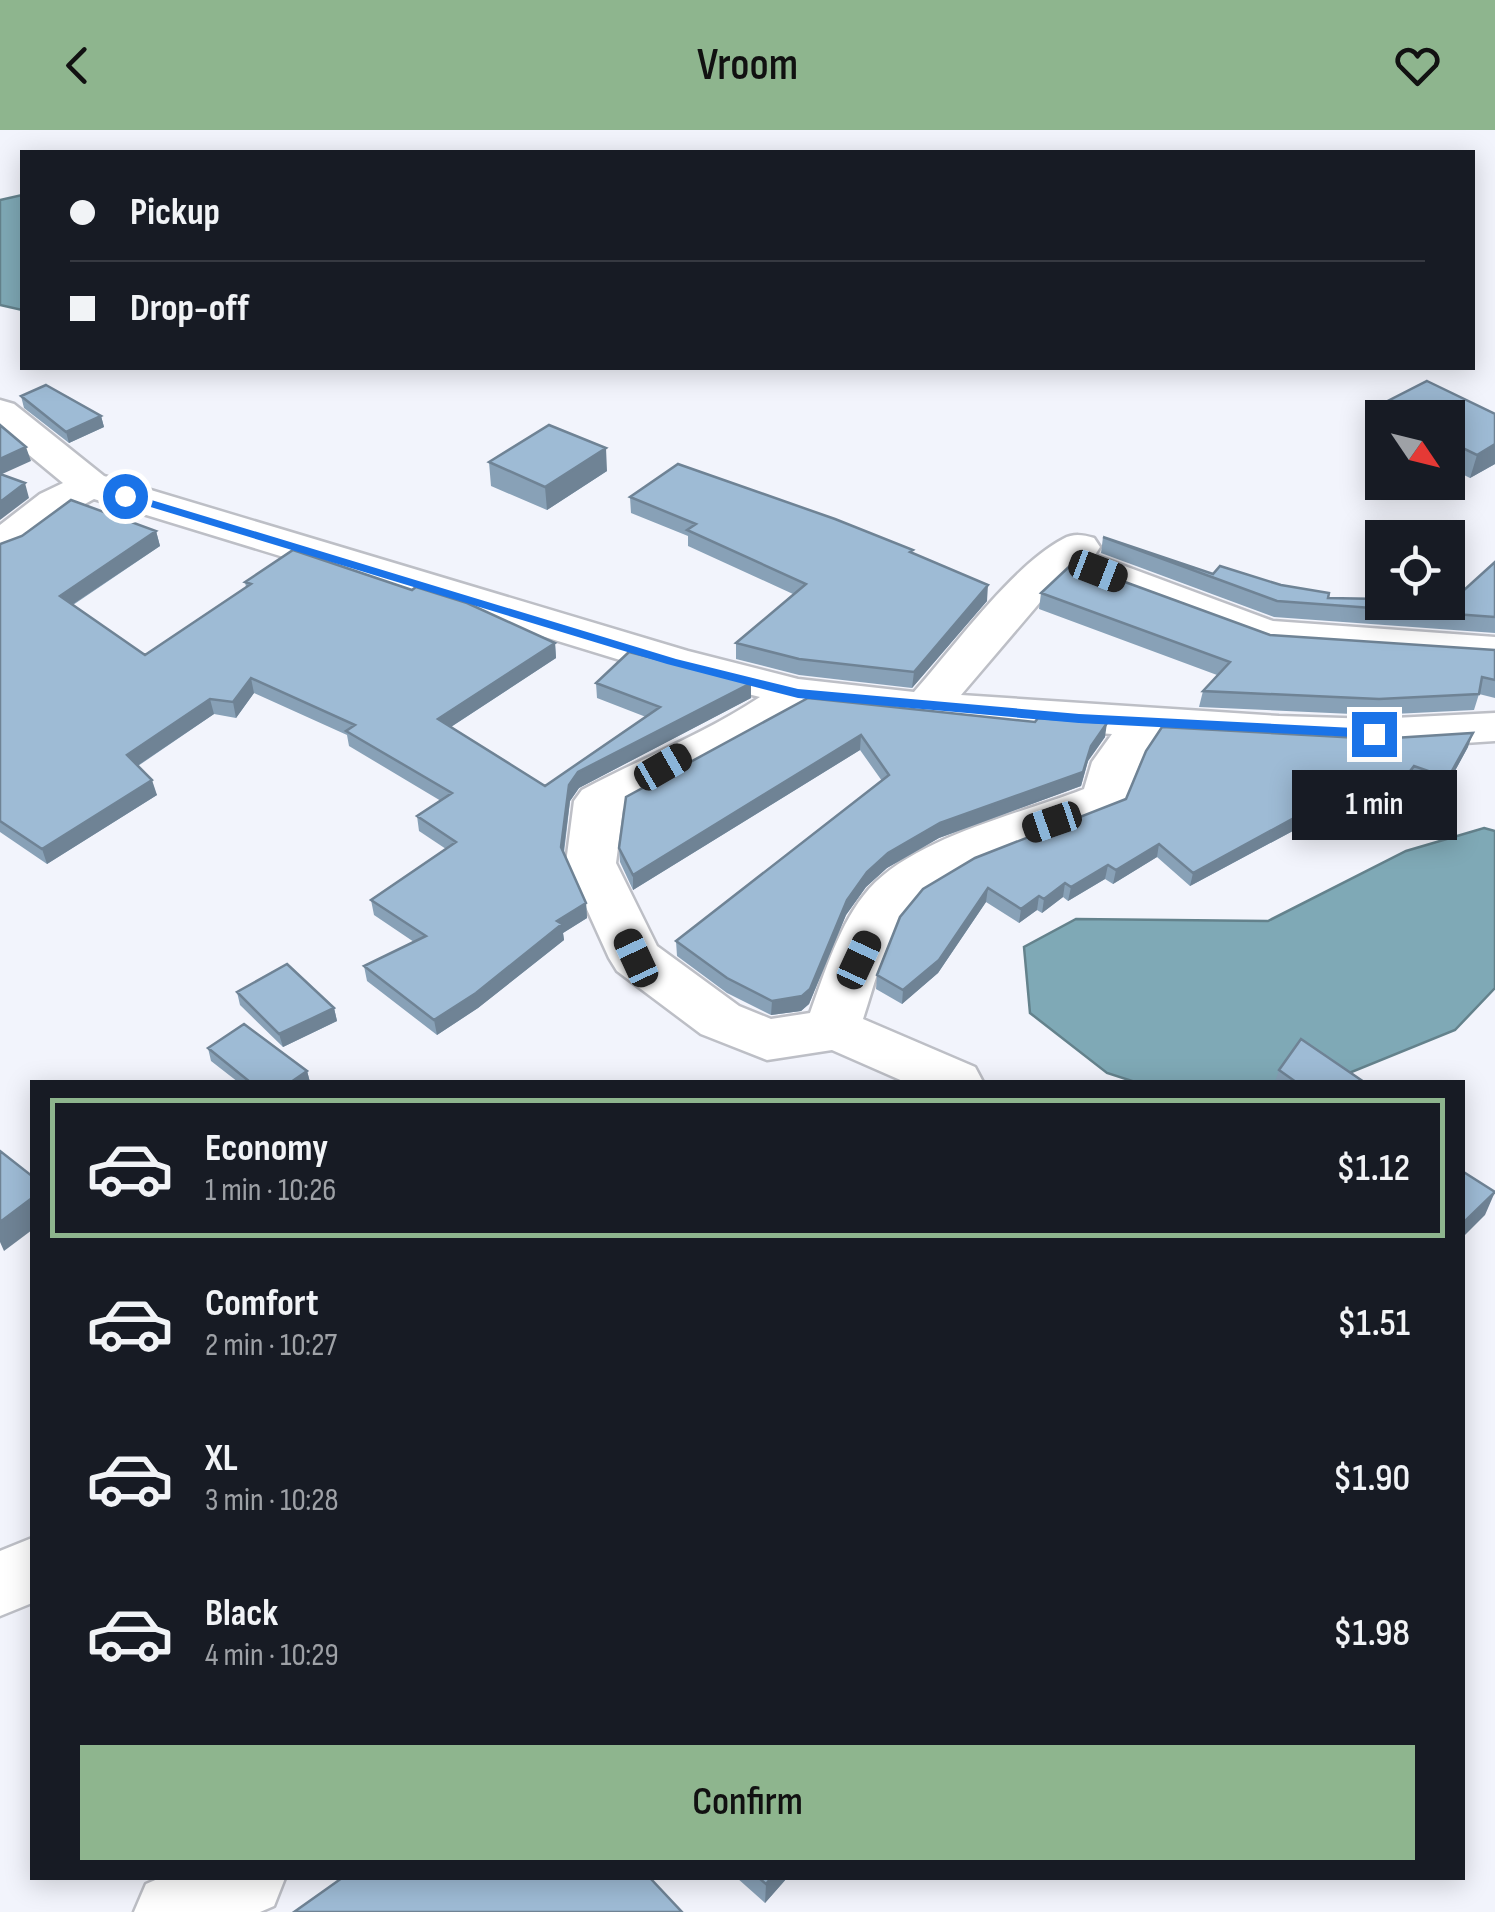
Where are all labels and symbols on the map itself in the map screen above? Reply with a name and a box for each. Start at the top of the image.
north arrow [1365,400,1465,500]
route start [103,474,148,519]
car [1065,546,1131,596]
route end [1352,712,1397,757]
car [630,739,696,795]
callout: 1 min [1292,769,1456,839]
car [1019,798,1085,846]
car [610,924,662,992]
car [833,926,885,994]

